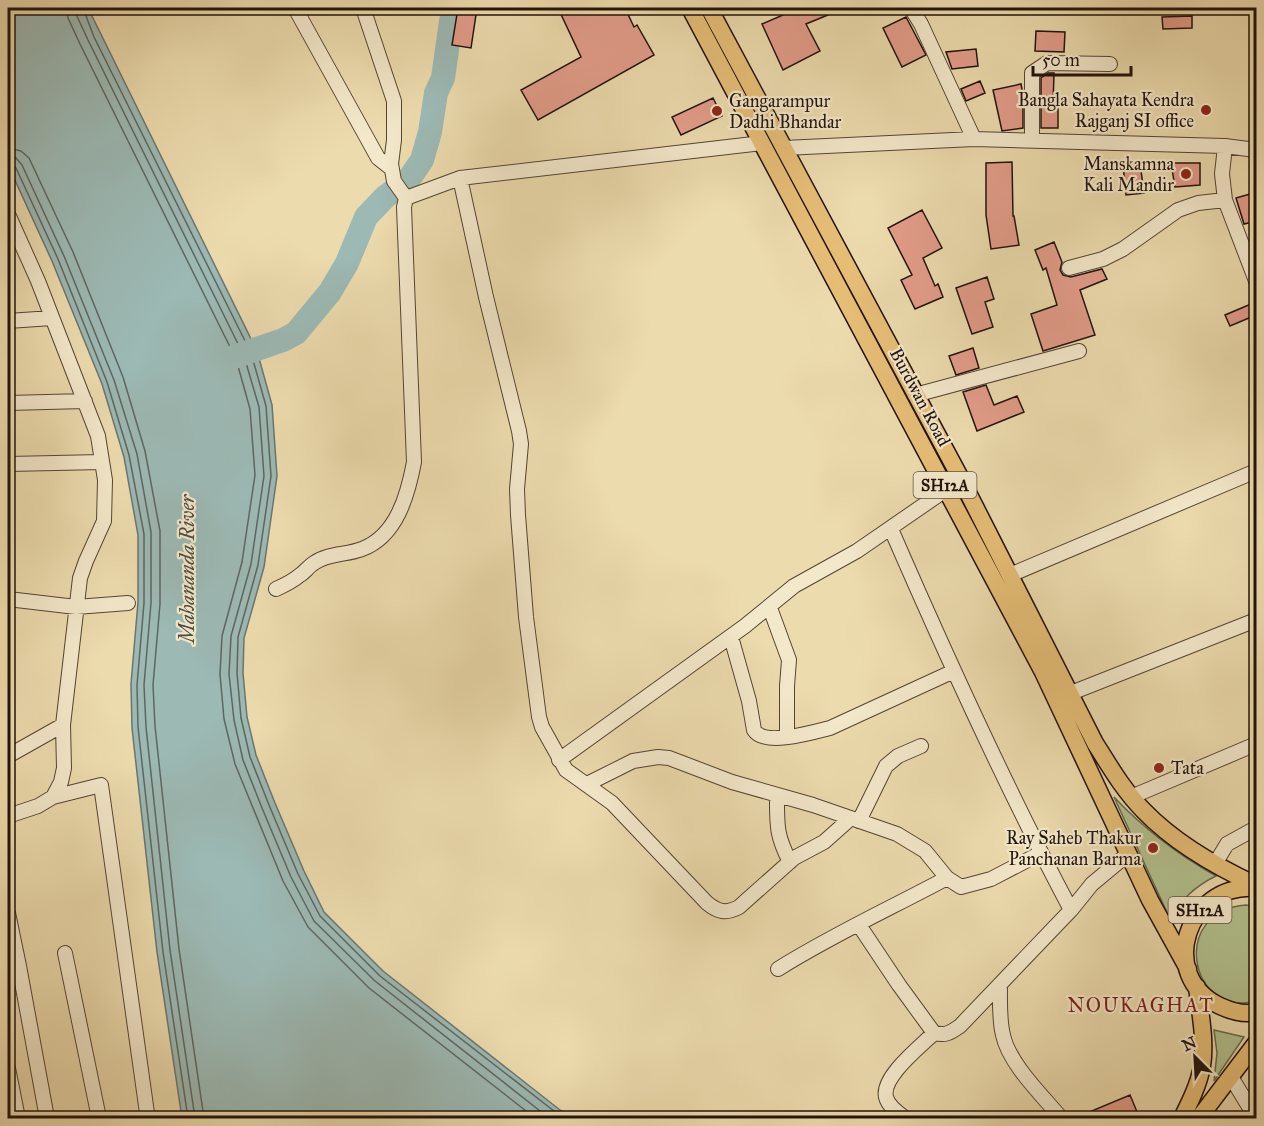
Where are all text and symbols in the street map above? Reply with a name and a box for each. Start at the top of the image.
scale bar [1033,39,1130,77]
text: 50 m [1042,49,1080,71]
place label: Bangla Sahayata Kendra Rajganj SI office [1018,89,1194,133]
place label: Gangarampur Dadhi Bhandar [729,90,842,133]
marker: Bangla Sahayata Kendra Rajganj SI office [1199,103,1213,117]
marker: Gangarampur Dadhi Bhandar [710,104,724,118]
place label: Manskamna Kali Mandir [1083,153,1174,196]
marker: Manskamna Kali Mandir [1179,167,1193,181]
street label: Burdwan Road [885,344,955,450]
road number: SH12A [914,472,976,498]
water label: Mahananda River [175,493,199,645]
place label: Tata [1171,757,1204,779]
marker: Tata [1152,761,1166,775]
place label: Ray Saheb Thakur Panchanan Barma [1006,827,1141,870]
marker: Ray Saheb Thakur Panchanan Barma [1146,841,1160,855]
road number: SH12A [1168,897,1232,923]
district label: NOUKAGHAT [1068,993,1214,1017]
north arrow [1165,1027,1225,1087]
text: N [1179,1032,1200,1055]

